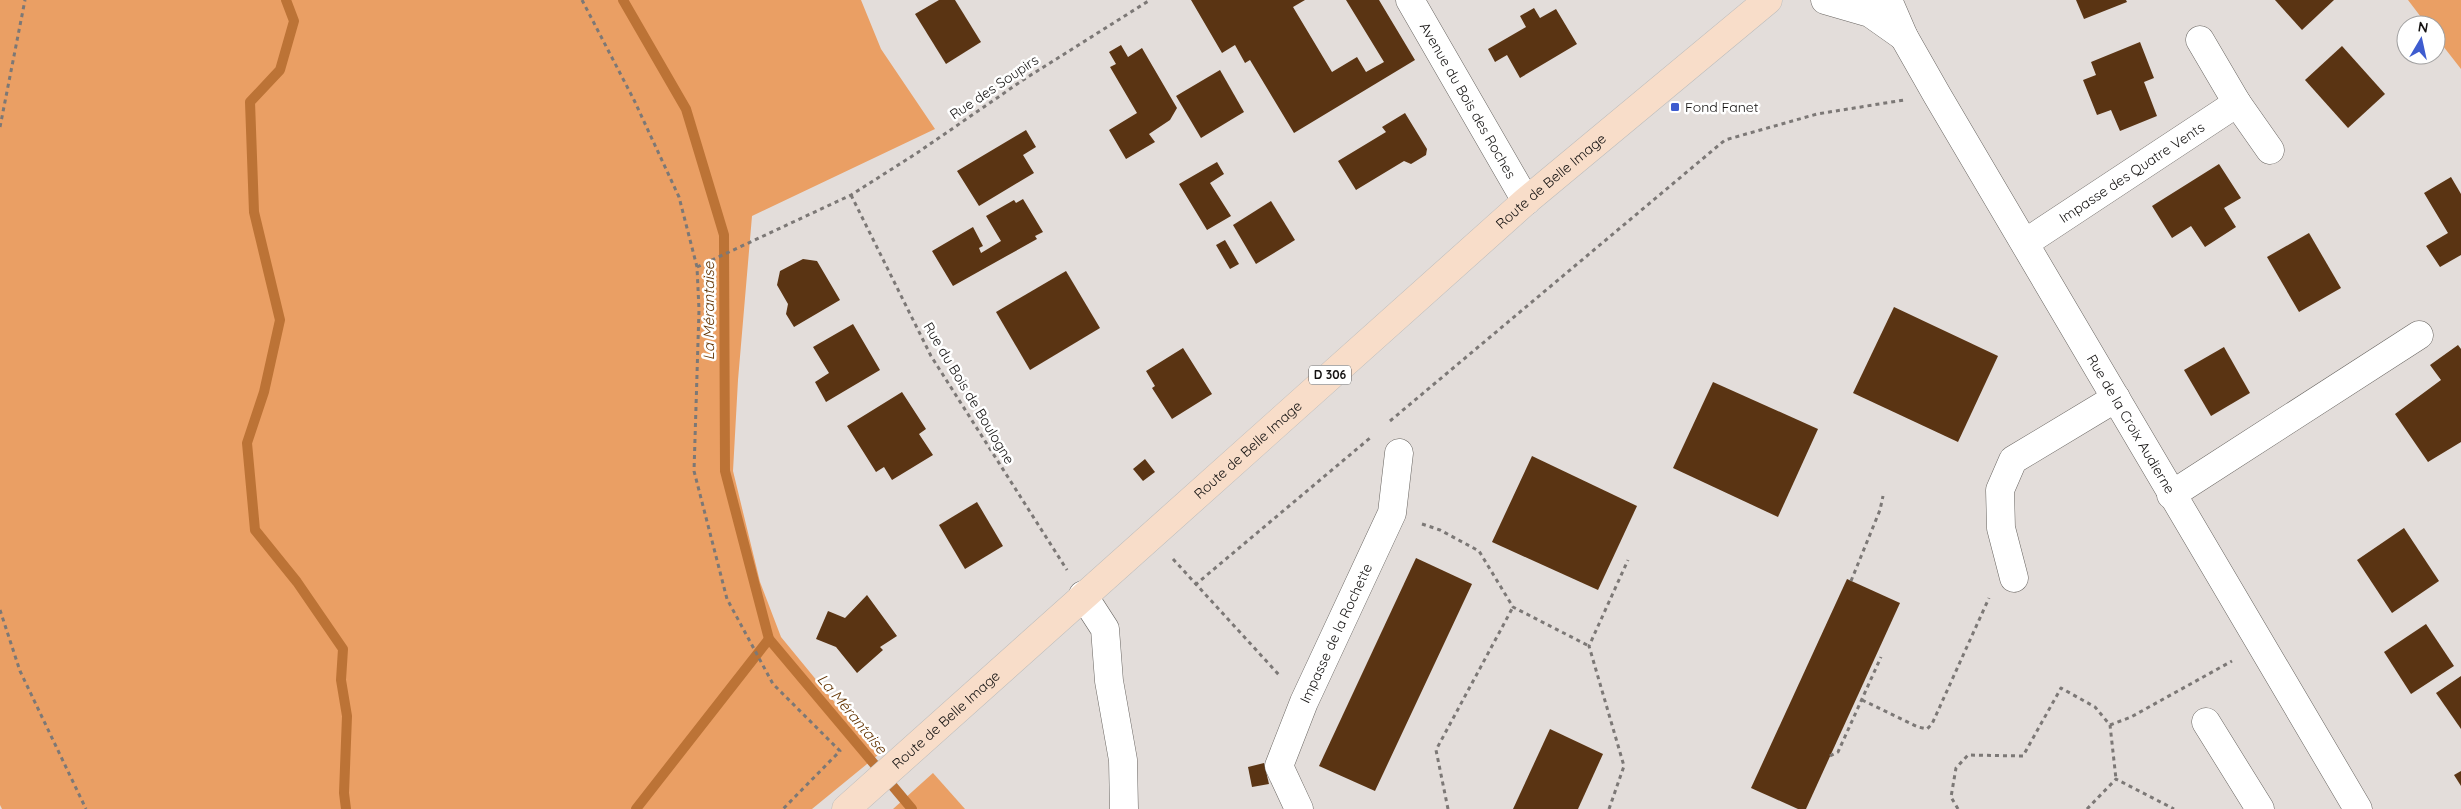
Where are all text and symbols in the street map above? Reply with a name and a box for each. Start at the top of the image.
north arrow [2396,15,2446,65]
text: N [2417,17,2430,37]
street label: Avenue du Bois des Roches [1416,19,1520,182]
street label: Rue des Soupirs [946,51,1042,123]
place label: Fond Fanet [1685,98,1759,116]
marker: Fond Fanet [1669,101,1681,113]
street label: Impasse des Quatre Vents [2056,118,2208,227]
street label: Route de Belle Image [1492,129,1610,233]
water label: La Mérantaise [699,261,718,360]
street label: Rue du Bois de Boulogne [919,319,1019,467]
street label: Rue de la Croix Audierne [2083,351,2179,497]
road number: D 306 [1309,366,1351,384]
street label: Route de Belle Image [1190,397,1306,503]
street label: Impasse de la Rochette [1296,560,1376,706]
street label: Route de Belle Image [888,667,1004,773]
water label: La Mérantaise [814,670,892,758]

